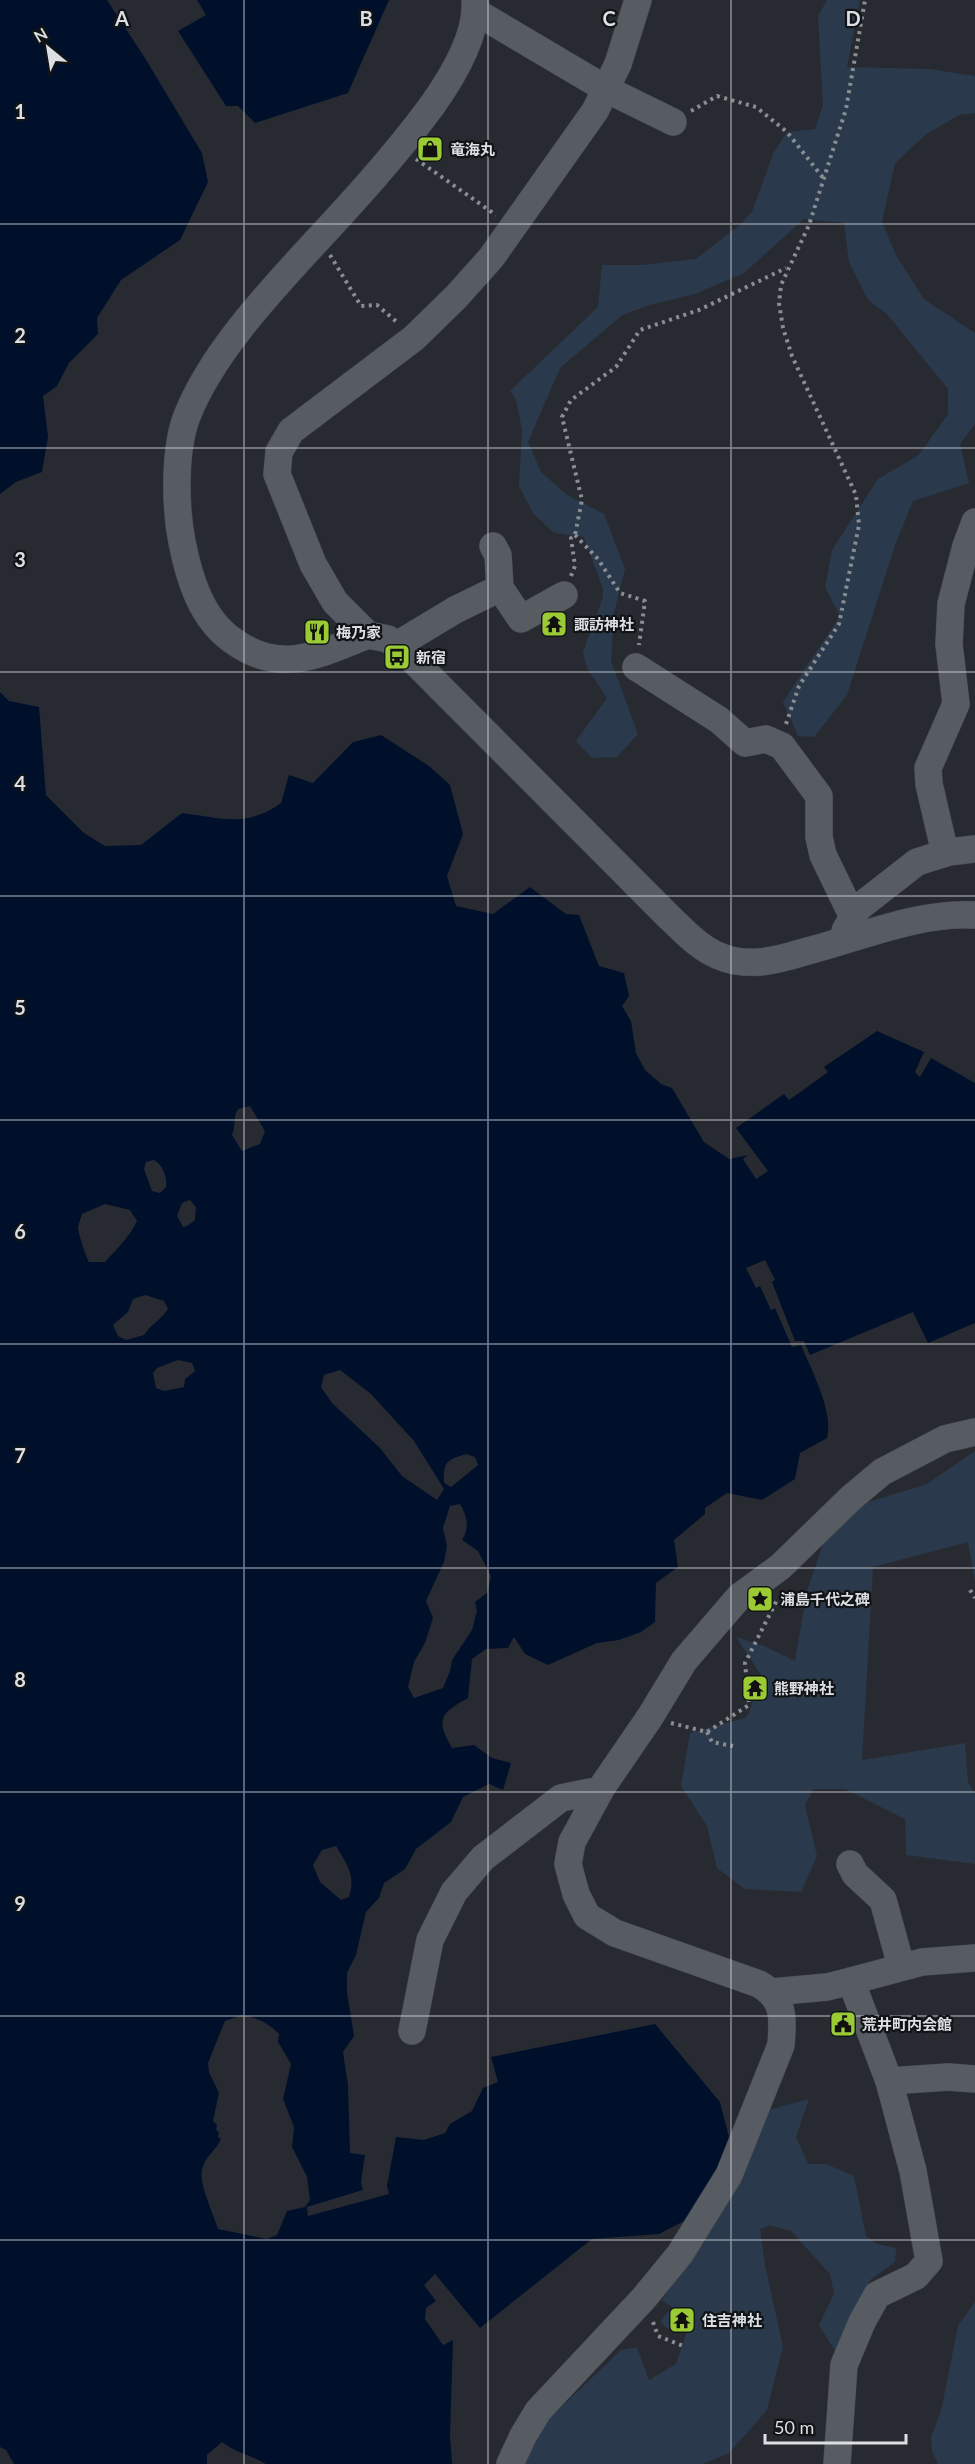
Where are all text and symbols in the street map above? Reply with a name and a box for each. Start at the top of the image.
text: A [114,6,129,30]
text: B [359,6,373,30]
text: C [602,6,616,30]
text: D [845,6,861,30]
north arrow [18,18,78,78]
text: N [30,23,50,46]
text: 1 [14,99,26,123]
shop icon: 竜海丸 [415,134,445,164]
place label: 竜海丸 [450,140,495,158]
text: 2 [14,323,26,347]
text: 3 [14,547,26,571]
temple icon: 諏訪神社 [539,609,569,639]
place label: 諏訪神社 [574,615,634,633]
restaurant icon: 梅乃家 [302,617,332,647]
place label: 梅乃家 [336,623,381,641]
bus stop icon: 新宿 [382,642,412,672]
place label: 新宿 [416,648,446,666]
text: 4 [14,771,26,795]
text: 5 [14,995,26,1019]
text: 6 [14,1219,26,1243]
text: 7 [14,1443,26,1467]
place icon: 浦島千代之碑 [745,1584,775,1614]
place label: 浦島千代之碑 [780,1590,870,1608]
text: 8 [14,1667,26,1691]
temple icon: 熊野神社 [740,1673,770,1703]
place label: 熊野神社 [774,1679,834,1697]
text: 9 [14,1891,26,1915]
public building icon: 荒井町内会館 [828,2009,858,2039]
place label: 荒井町内会館 [862,2015,952,2033]
temple icon: 住吉神社 [667,2305,697,2335]
place label: 住吉神社 [702,2311,762,2329]
scale bar [765,2407,906,2445]
text: 50 m [774,2416,814,2438]

